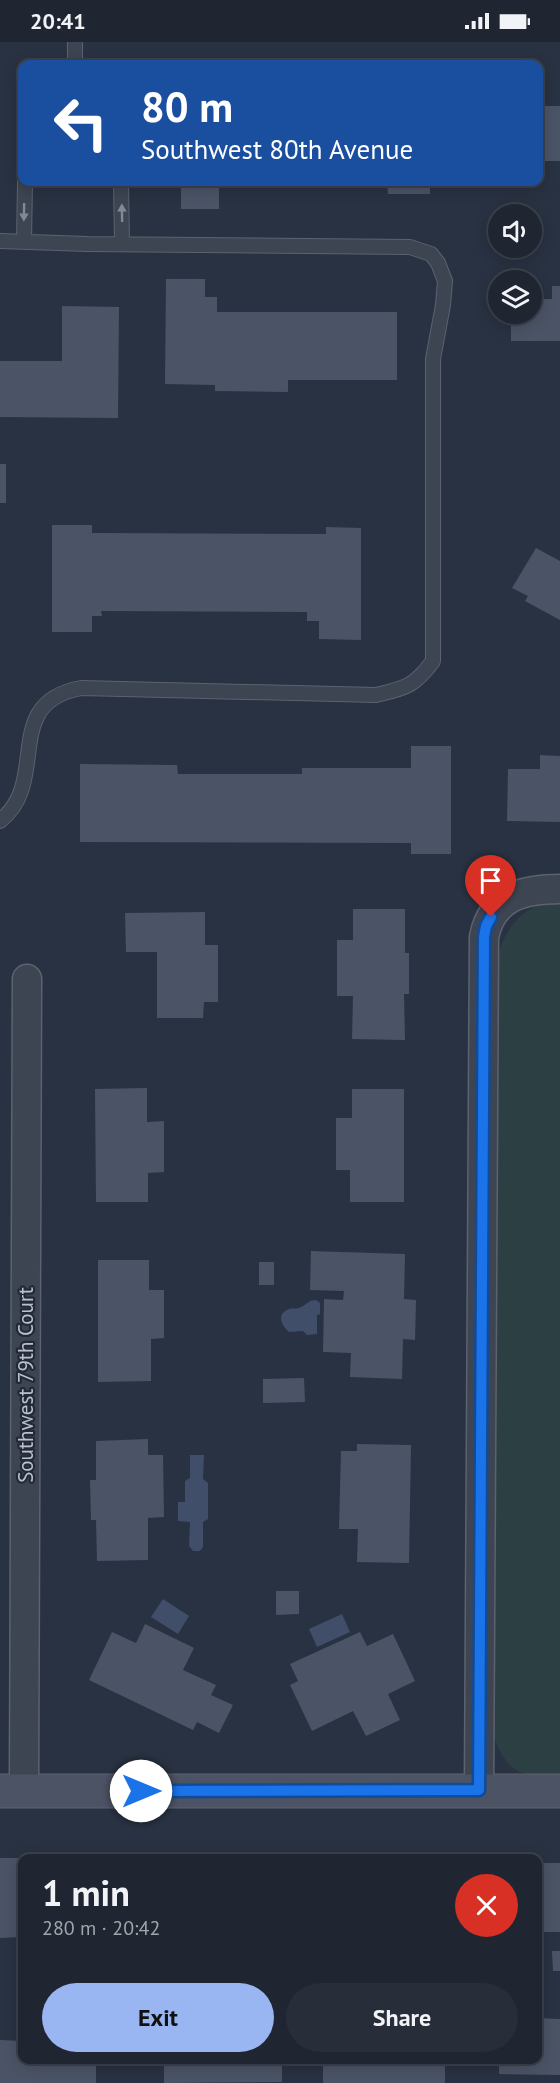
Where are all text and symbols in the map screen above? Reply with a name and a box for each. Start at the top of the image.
text: 20:41 [30,7,86,35]
text: 80 m [141,79,233,134]
icon: left [42,84,120,162]
text: Southwest 80th Avenue [141,132,413,166]
one-way arrow [19,202,29,221]
one-way arrow [117,203,127,222]
map controls [488,204,542,324]
button: sound [488,204,542,258]
button: layers [488,270,542,324]
pin [465,855,516,917]
icon: arrive [474,864,507,897]
street label: Southwest 79th Court [12,1287,39,1483]
position arrow [109,1759,173,1823]
text: 1 min [42,1869,130,1916]
button: close [455,1874,518,1937]
text: 280 m · 20:42 [42,1915,160,1941]
button: Exit [42,1983,274,2052]
button: Share [286,1983,518,2052]

